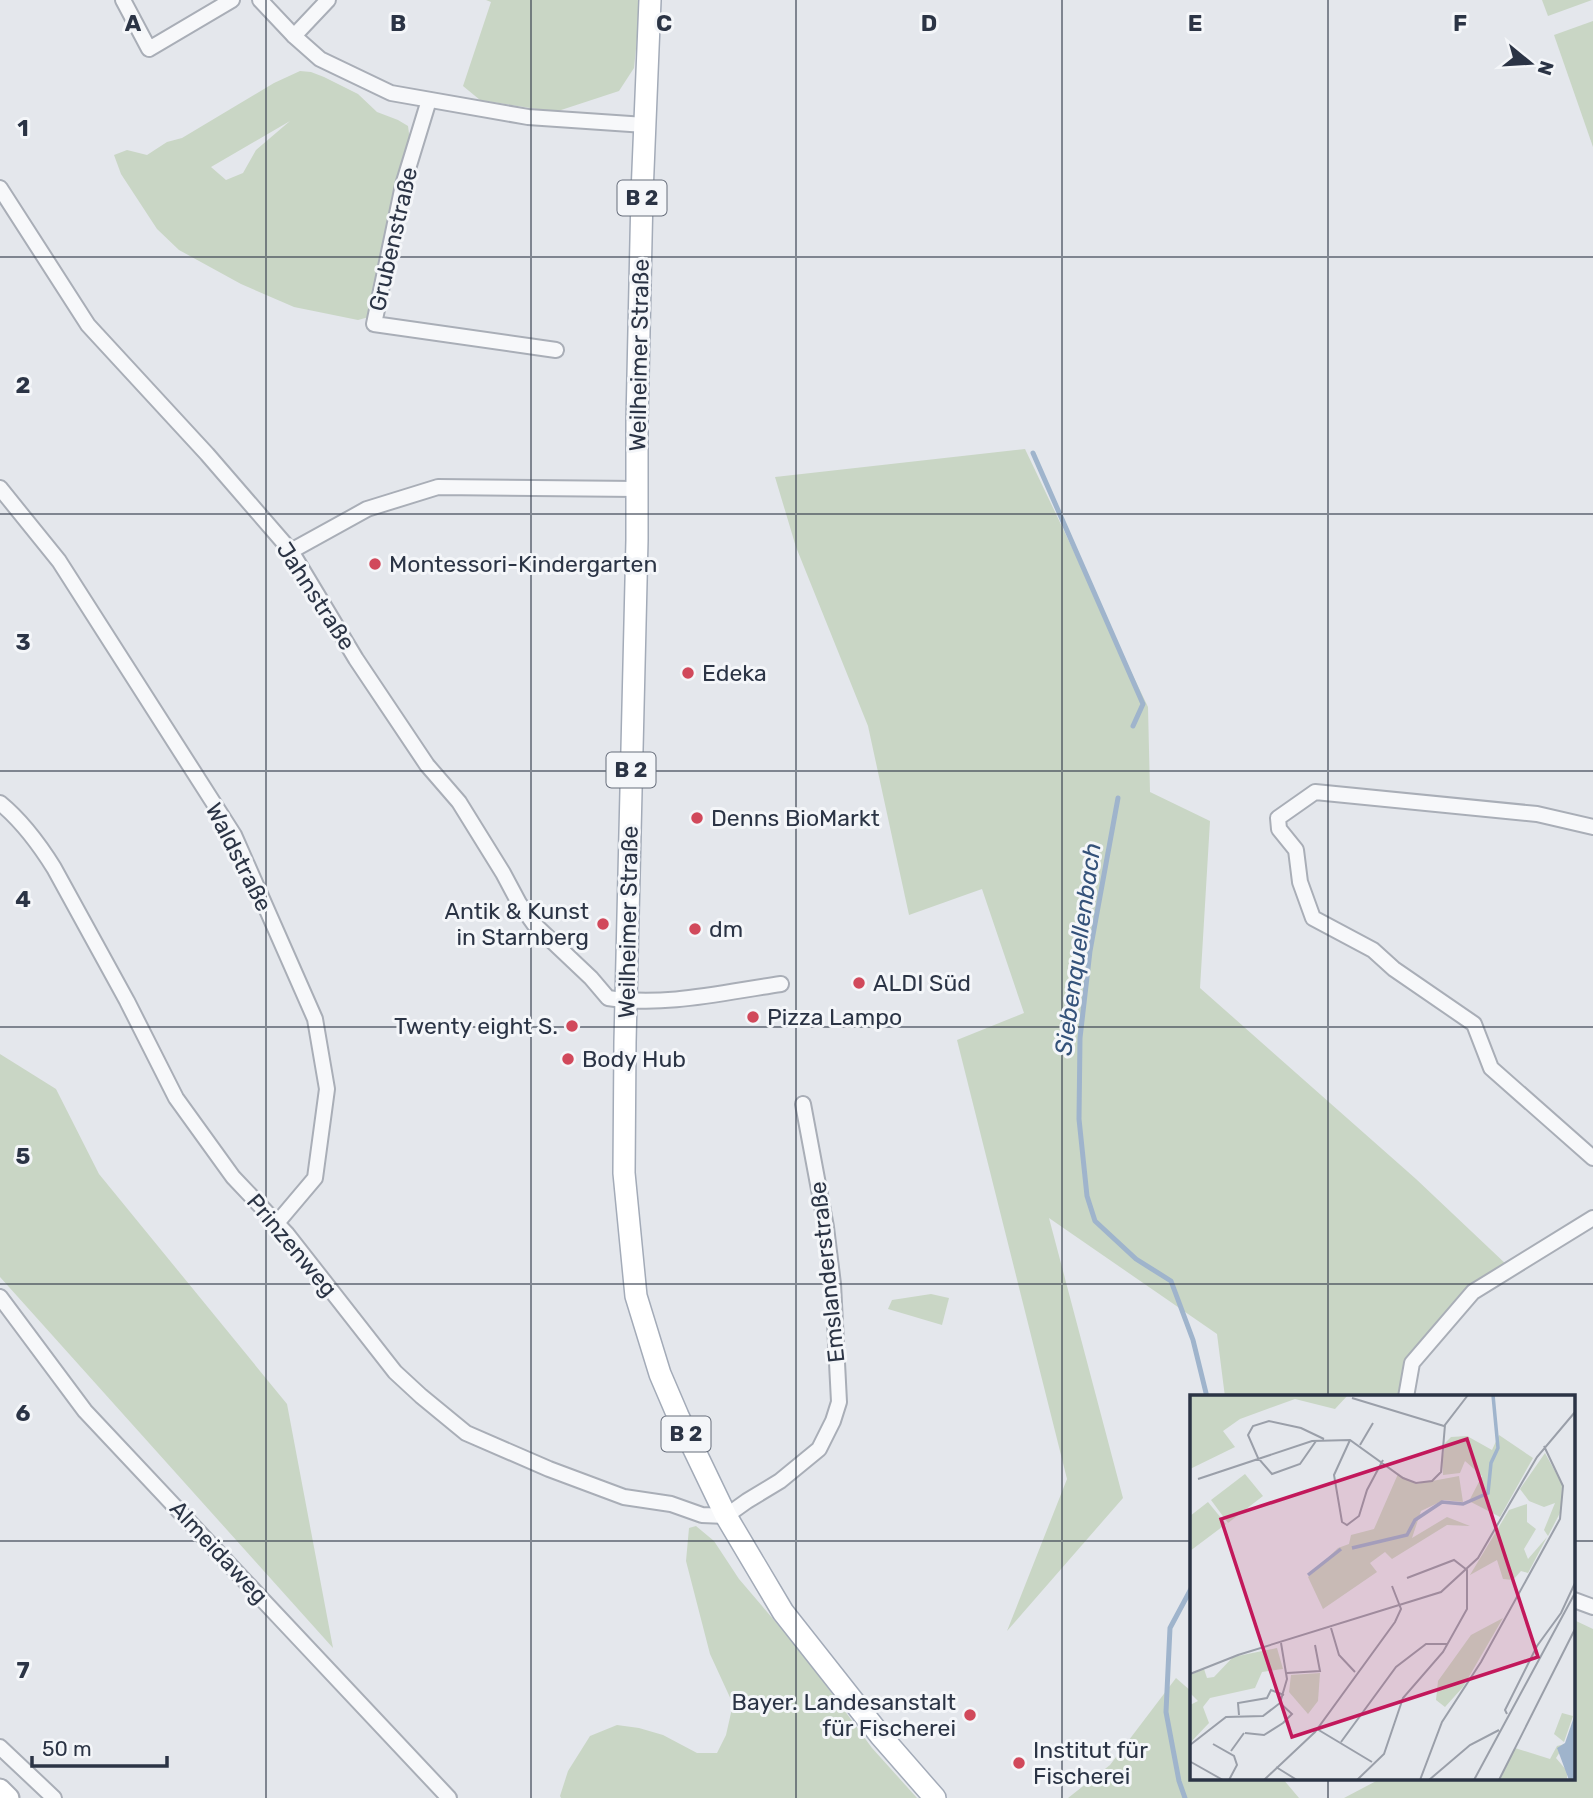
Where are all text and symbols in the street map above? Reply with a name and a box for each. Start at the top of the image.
text: A [125,9,142,37]
text: B [390,9,406,37]
text: C [656,9,672,37]
text: D [921,9,937,37]
text: E [1188,9,1202,37]
text: F [1453,9,1467,37]
north arrow [1495,28,1565,98]
text: N [1533,58,1559,78]
text: 1 [17,114,29,142]
street label: Grubenstraße [363,164,423,314]
road number: B 2 [618,180,666,216]
street label: Weilheimer Straße [623,258,655,452]
text: 2 [16,371,30,399]
street label: Jahnstraße [271,537,361,655]
place label: Montessori-Kindergarten [389,550,657,578]
marker: Montessori-Kindergarten [367,556,383,572]
text: 3 [15,628,31,656]
place label: Edeka [702,659,767,687]
marker: Edeka [680,665,696,681]
road number: B 2 [606,752,656,788]
street label: Waldstraße [200,798,278,916]
place label: Denns BioMarkt [711,804,880,832]
marker: Denns BioMarkt [689,810,705,826]
street label: Weilheimer Straße [612,825,644,1019]
water label: Siebenquellenbach [1049,841,1107,1057]
text: 4 [15,885,31,913]
place label: Antik & Kunst in Starnberg [445,897,589,951]
place label: dm [709,915,743,943]
marker: Antik & Kunst in Starnberg [595,916,611,932]
marker: dm [687,921,703,937]
place label: ALDI Süd [873,969,971,997]
marker: ALDI Süd [851,975,867,991]
place label: Pizza Lampo [767,1003,902,1031]
marker: Pizza Lampo [745,1009,761,1025]
place label: Twenty eight S. [394,1012,558,1040]
marker: Twenty eight S. [564,1018,580,1034]
place label: Body Hub [582,1045,686,1073]
marker: Body Hub [560,1051,576,1067]
text: 5 [16,1142,31,1170]
street label: Emslanderstraße [804,1180,850,1364]
street label: Prinzenweg [241,1188,343,1302]
inset map [1190,1395,1576,1780]
text: 6 [16,1399,31,1427]
road number: B 2 [662,1416,710,1452]
street label: Almeidaweg [164,1495,274,1609]
text: 7 [16,1656,30,1684]
place label: Bayer. Landesanstalt für Fischerei [732,1688,956,1742]
marker: Bayer. Landesanstalt für Fischerei [962,1707,978,1723]
scale bar [32,1724,166,1768]
text: 50 m [42,1736,92,1761]
place label: Institut für Fischerei [1033,1736,1148,1790]
marker: Institut für Fischerei [1011,1755,1027,1771]

